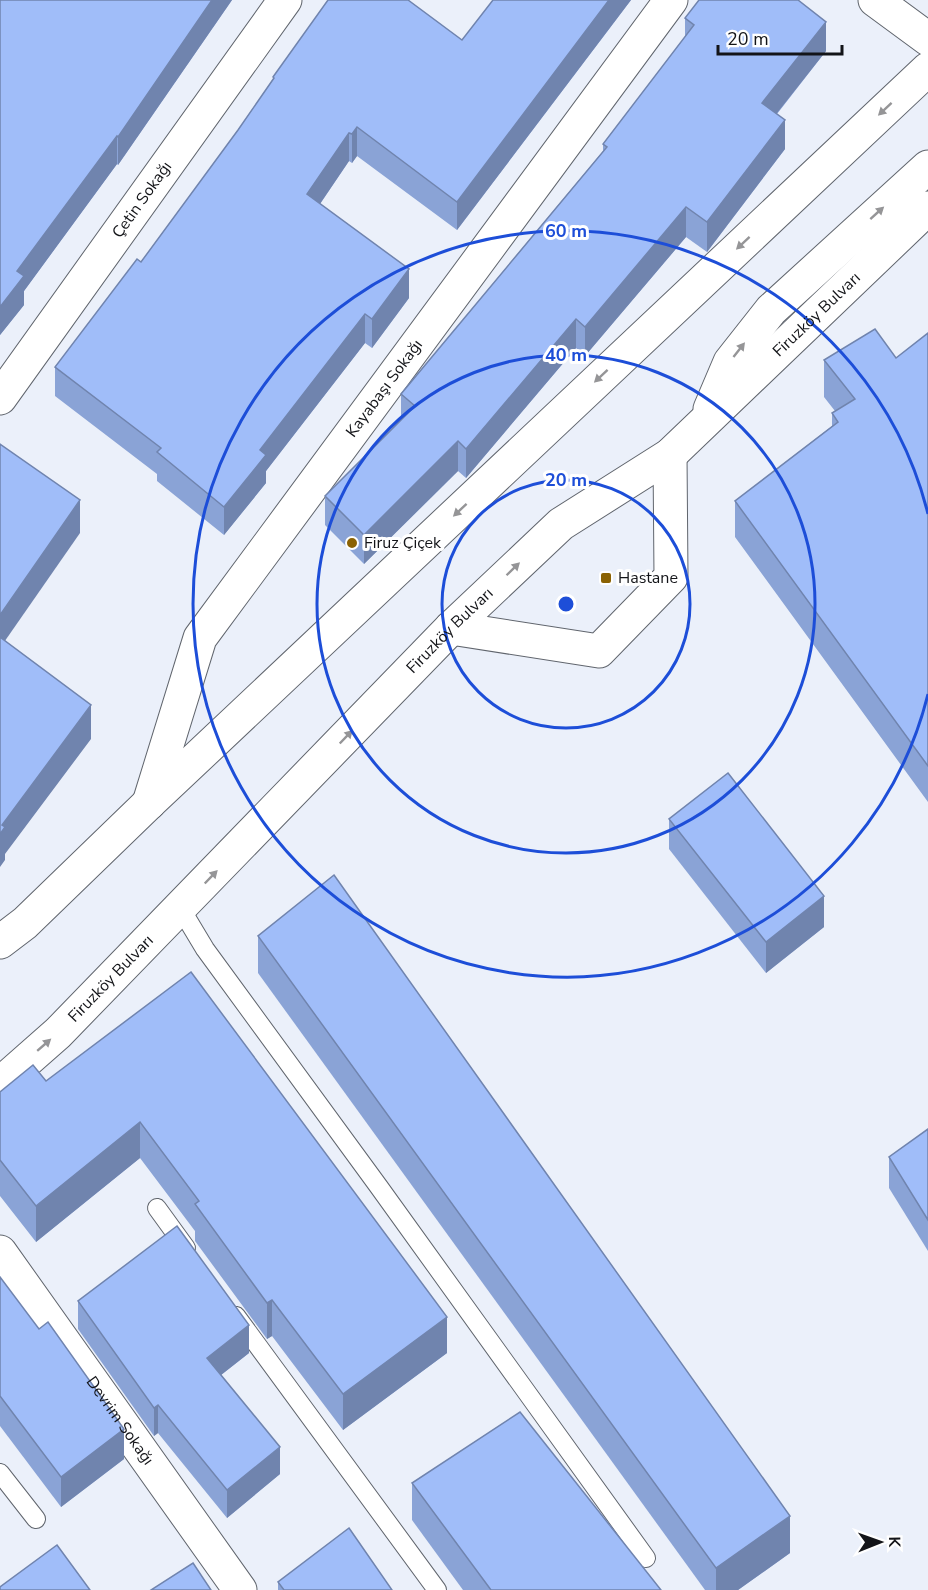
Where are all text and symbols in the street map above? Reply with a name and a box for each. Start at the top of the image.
scale bar [718,18,842,56]
text: 20 m [727,27,769,51]
one-way arrow [878,102,893,116]
street label: Çetin Sokağı [107,157,177,242]
one-way arrow [869,207,884,220]
text: 60 m [545,219,587,243]
one-way arrow [737,235,751,249]
street label: Firuzköy Bulvarı [768,267,865,362]
street label: Kayabaşı Sokağı [341,335,428,442]
one-way arrow [733,342,746,358]
text: 40 m [545,343,587,367]
one-way arrow [595,369,609,383]
text: 20 m [545,468,587,492]
one-way arrow [453,503,467,517]
place label: Firuz Çiçek [364,532,442,554]
marker: Firuz Çiçek [345,536,359,550]
one-way arrow [506,562,520,576]
place label: Hastane [618,567,678,589]
marker: Hastane [599,571,613,585]
street label: Firuzköy Bulvarı [402,583,498,678]
centre of rings [556,594,576,614]
one-way arrow [339,729,353,744]
one-way arrow [204,870,217,885]
street label: Firuzköy Bulvarı [63,930,158,1027]
one-way arrow [36,1039,51,1052]
street label: Devrim Sokağı [81,1372,159,1470]
north arrow [850,1512,910,1572]
text: K [883,1536,905,1549]

